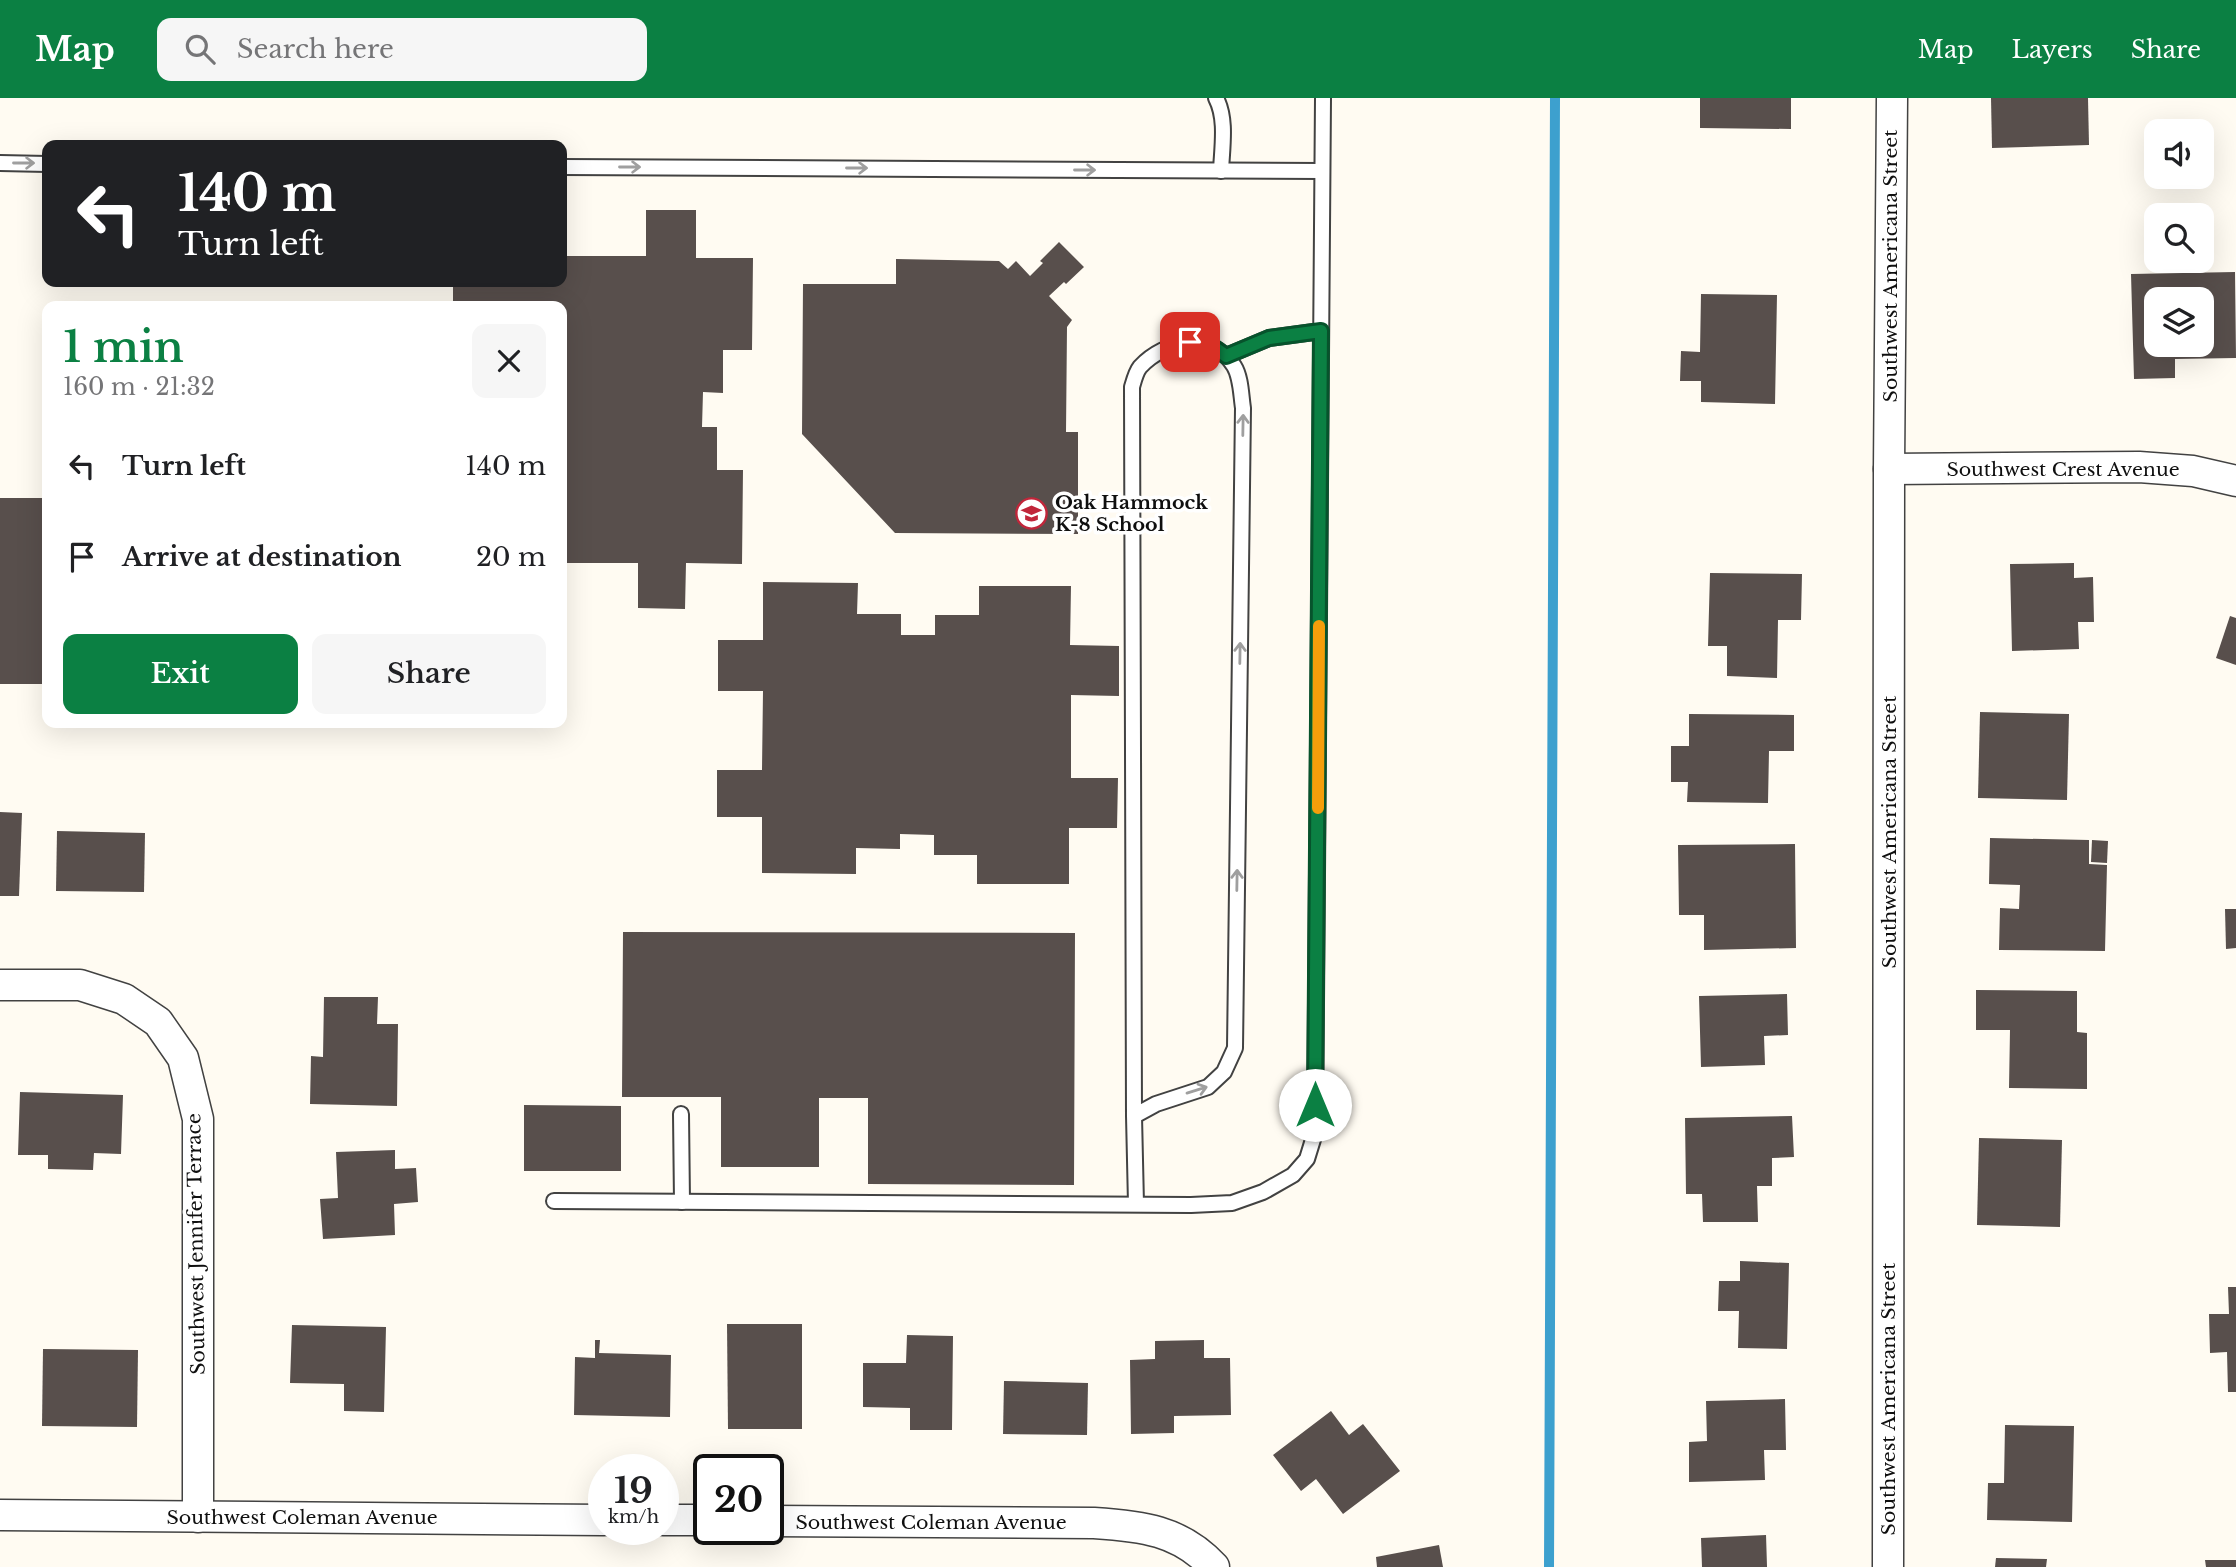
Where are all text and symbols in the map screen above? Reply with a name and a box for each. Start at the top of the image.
search box [157,18,647,81]
text: Map [35,29,115,70]
icon: search [181,30,219,68]
text: Search here [237,33,394,65]
text: Map [1918,35,1974,64]
text: Layers [2012,35,2093,64]
text: Share [2131,35,2201,64]
map controls [2144,119,2214,357]
button: sound [2144,119,2214,189]
street label: Southwest Americana Street [1879,129,1902,402]
one-way arrow [12,157,35,170]
one-way arrow [618,160,641,174]
one-way arrow [846,162,869,175]
text: 140 m [178,163,336,224]
one-way arrow [1073,163,1096,177]
icon: left [63,168,154,259]
button: search [2144,203,2214,273]
text: Turn left [178,224,324,264]
button: layers [2144,287,2214,357]
pin [1160,312,1220,372]
text: 1 min [63,321,184,373]
icon: arrive [1171,323,1209,361]
button: close [472,324,546,398]
text: 160 m · 21:32 [63,373,215,401]
one-way arrow [1236,414,1250,437]
icon: left [63,447,101,485]
text: Turn left [122,450,246,482]
text: 140 m [465,450,546,482]
street label: Southwest Crest Avenue [1946,458,2180,481]
place label: Oak Hammock K-8 School [1055,491,1208,536]
school or university icon: Oak Hammock K-8 School [1015,496,1049,530]
icon: arrive [63,538,101,576]
text: Arrive at destination [122,541,402,573]
text: 20 m [476,541,546,573]
button: Exit [63,634,298,714]
button: Share [312,634,546,714]
one-way arrow [1233,642,1247,665]
street label: Southwest Americana Street [1878,695,1901,968]
one-way arrow [1230,869,1244,892]
position arrow [1278,1068,1352,1142]
one-way arrow [1186,1083,1208,1096]
street label: Southwest Jennifer Terrace [182,1113,210,1375]
street label: Southwest Americana Street [1877,1262,1900,1535]
speed limit sign: 20 [693,1454,784,1545]
text: 19 [614,1469,653,1512]
street label: Southwest Coleman Avenue [166,1506,438,1529]
text: km/h [608,1506,659,1528]
street label: Southwest Coleman Avenue [795,1511,1067,1534]

